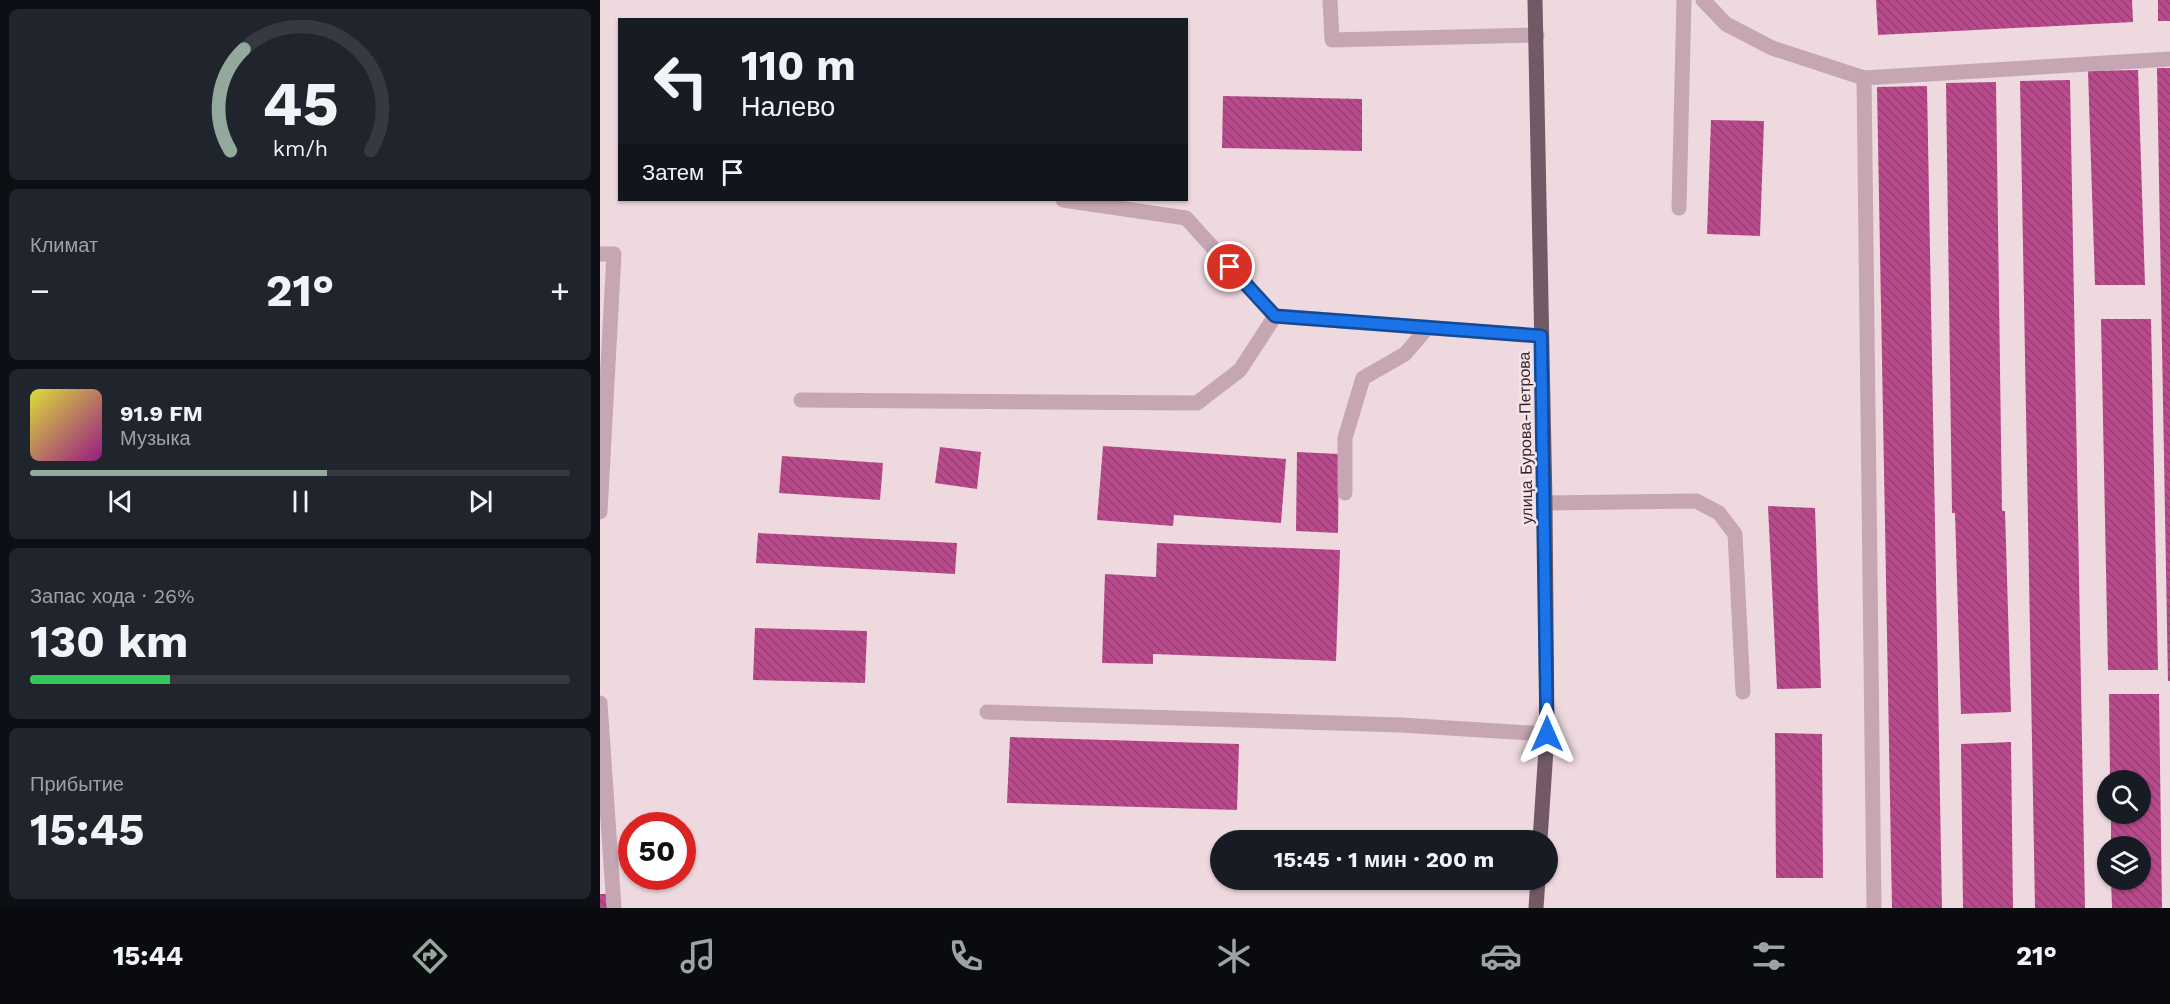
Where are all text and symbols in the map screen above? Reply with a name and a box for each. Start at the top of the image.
text: 110 m [741,41,856,90]
icon: left [642,42,720,120]
text: 45 [262,68,338,141]
text: Налево [741,91,835,123]
text: km/h [272,137,328,162]
icon: arrive [716,156,749,189]
text: Затем [642,160,704,185]
text: Климат [30,233,98,257]
pin [1204,241,1255,292]
icon: arrive [1213,250,1246,283]
text: 21° [266,264,334,317]
text: − [30,271,50,310]
text: + [550,271,570,310]
street label: улица Бурова-Петрова [1514,351,1537,525]
text: 91.9 FM [120,401,203,426]
text: Музыка [120,426,191,450]
icon: previous [104,485,137,518]
icon: pause [284,485,317,518]
icon: next [464,485,497,518]
text: Запас хода · 26% [30,584,194,608]
text: 130 km [30,615,188,668]
position arrow [1515,702,1579,766]
map controls [2097,770,2151,890]
button: search [2097,770,2151,824]
text: Прибытие [30,772,124,796]
text: 15:45 [30,803,145,856]
speed limit sign: 50 [618,812,696,890]
button: layers [2097,836,2151,890]
text: 15:45 · 1 мин · 200 m [1274,847,1494,872]
icon: directions [409,935,451,977]
icon: music [677,935,719,977]
icon: phone [945,935,987,977]
icon: climate [1213,935,1255,977]
icon: car [1480,935,1522,977]
icon: filters [1748,935,1790,977]
text: 15:44 [113,940,183,972]
text: 21° [2016,940,2057,972]

